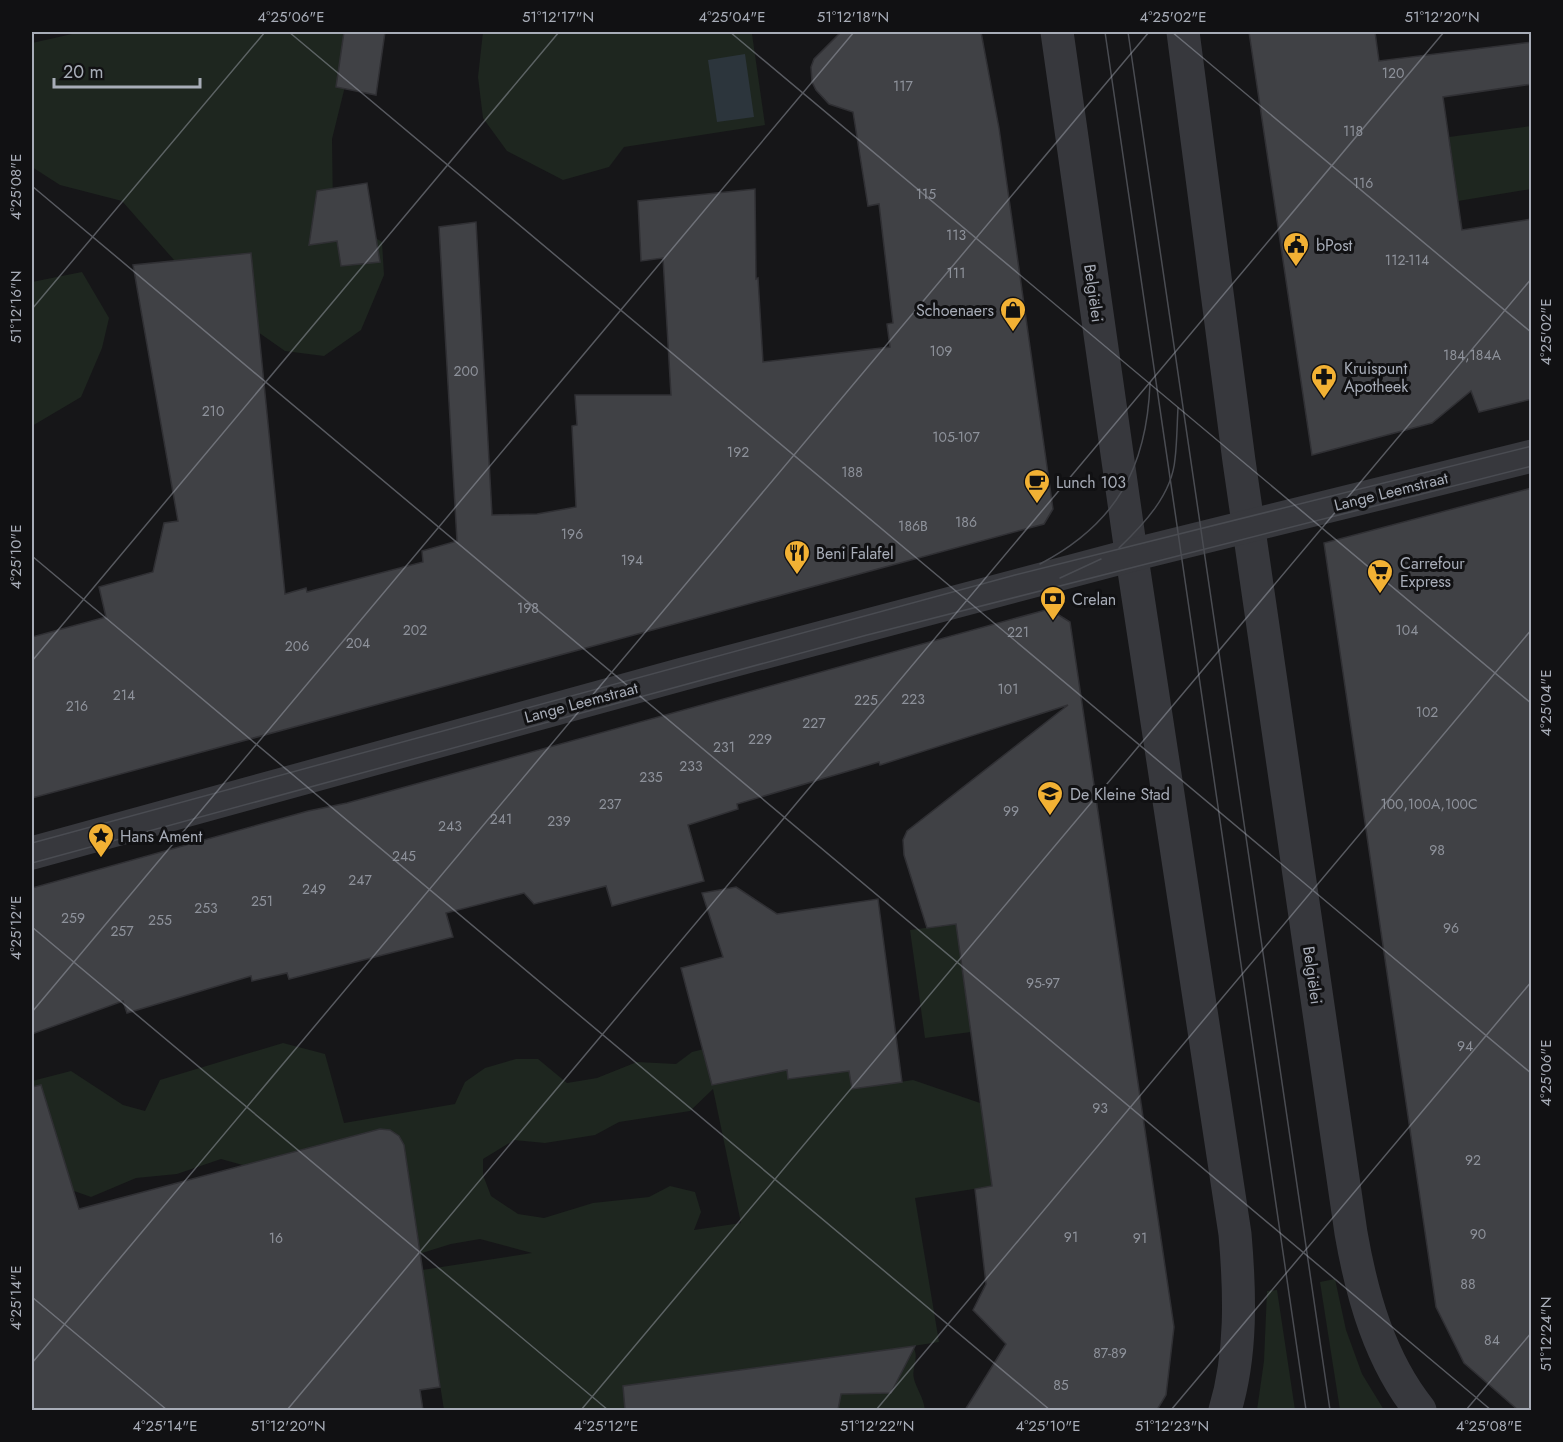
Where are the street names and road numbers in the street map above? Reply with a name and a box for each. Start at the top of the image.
street label: Belgiëlei [1078,263,1109,324]
street label: Lange Leemstraat [1332,466,1451,517]
street label: Lange Leemstraat [522,676,641,729]
street label: Belgiëlei [1297,945,1328,1006]

